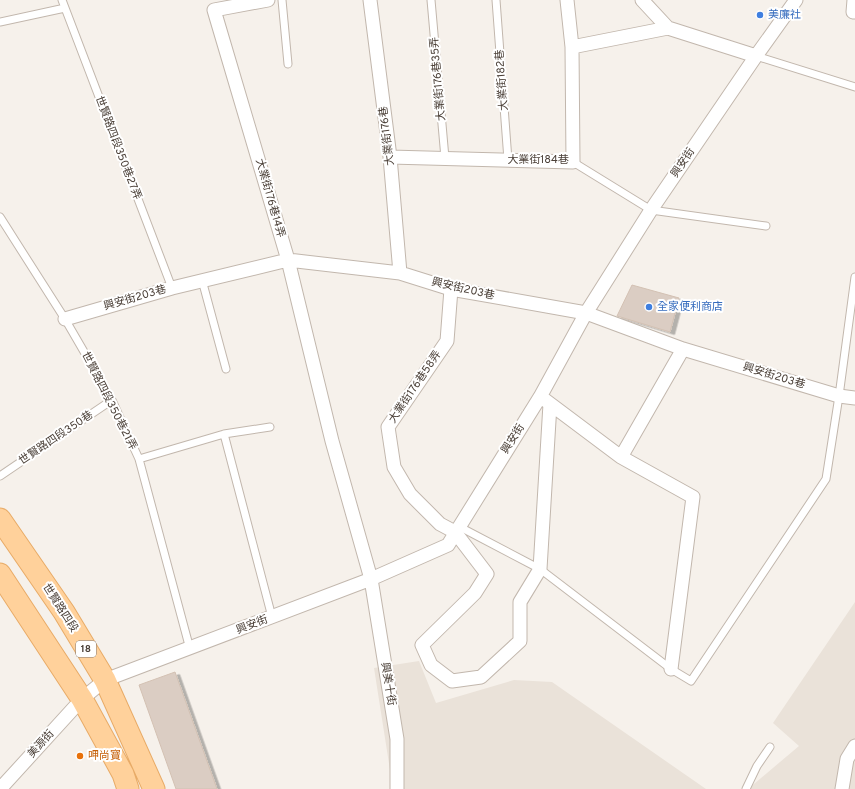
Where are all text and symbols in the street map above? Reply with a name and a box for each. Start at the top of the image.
place label: 美廉社 [768,8,801,22]
marker: 美廉社 [755,10,765,20]
street label: 大業街176巷35弄 [427,36,449,122]
street label: 大業街182巷 [493,49,511,111]
street label: 世賢路四段350巷27弄 [92,94,144,202]
street label: 大業街176巷 [376,105,398,167]
street label: 興安街 [668,145,698,181]
street label: 大業街184巷 [507,153,569,167]
street label: 大業街176巷14弄 [252,157,288,239]
street label: 興安街203巷 [430,275,496,303]
street label: 興安街203巷 [102,282,168,314]
place label: 全家便利商店 [657,300,723,314]
marker: 全家便利商店 [644,302,654,312]
street label: 大業街176巷58弄 [386,348,444,426]
street label: 世賢路四段350巷21弄 [78,350,140,452]
street label: 興安街203巷 [741,360,807,392]
street label: 世賢路四段350巷 [16,408,96,468]
street label: 興安街 [498,421,528,457]
street label: 世賢路四段 [39,581,81,635]
street label: 興安街 [234,613,270,637]
road number: 18 [76,641,96,657]
street label: 興美十街 [378,661,398,707]
street label: 美源街 [25,727,57,761]
place label: 呷尚寶 [88,749,121,763]
marker: 呷尚寶 [75,751,85,761]

